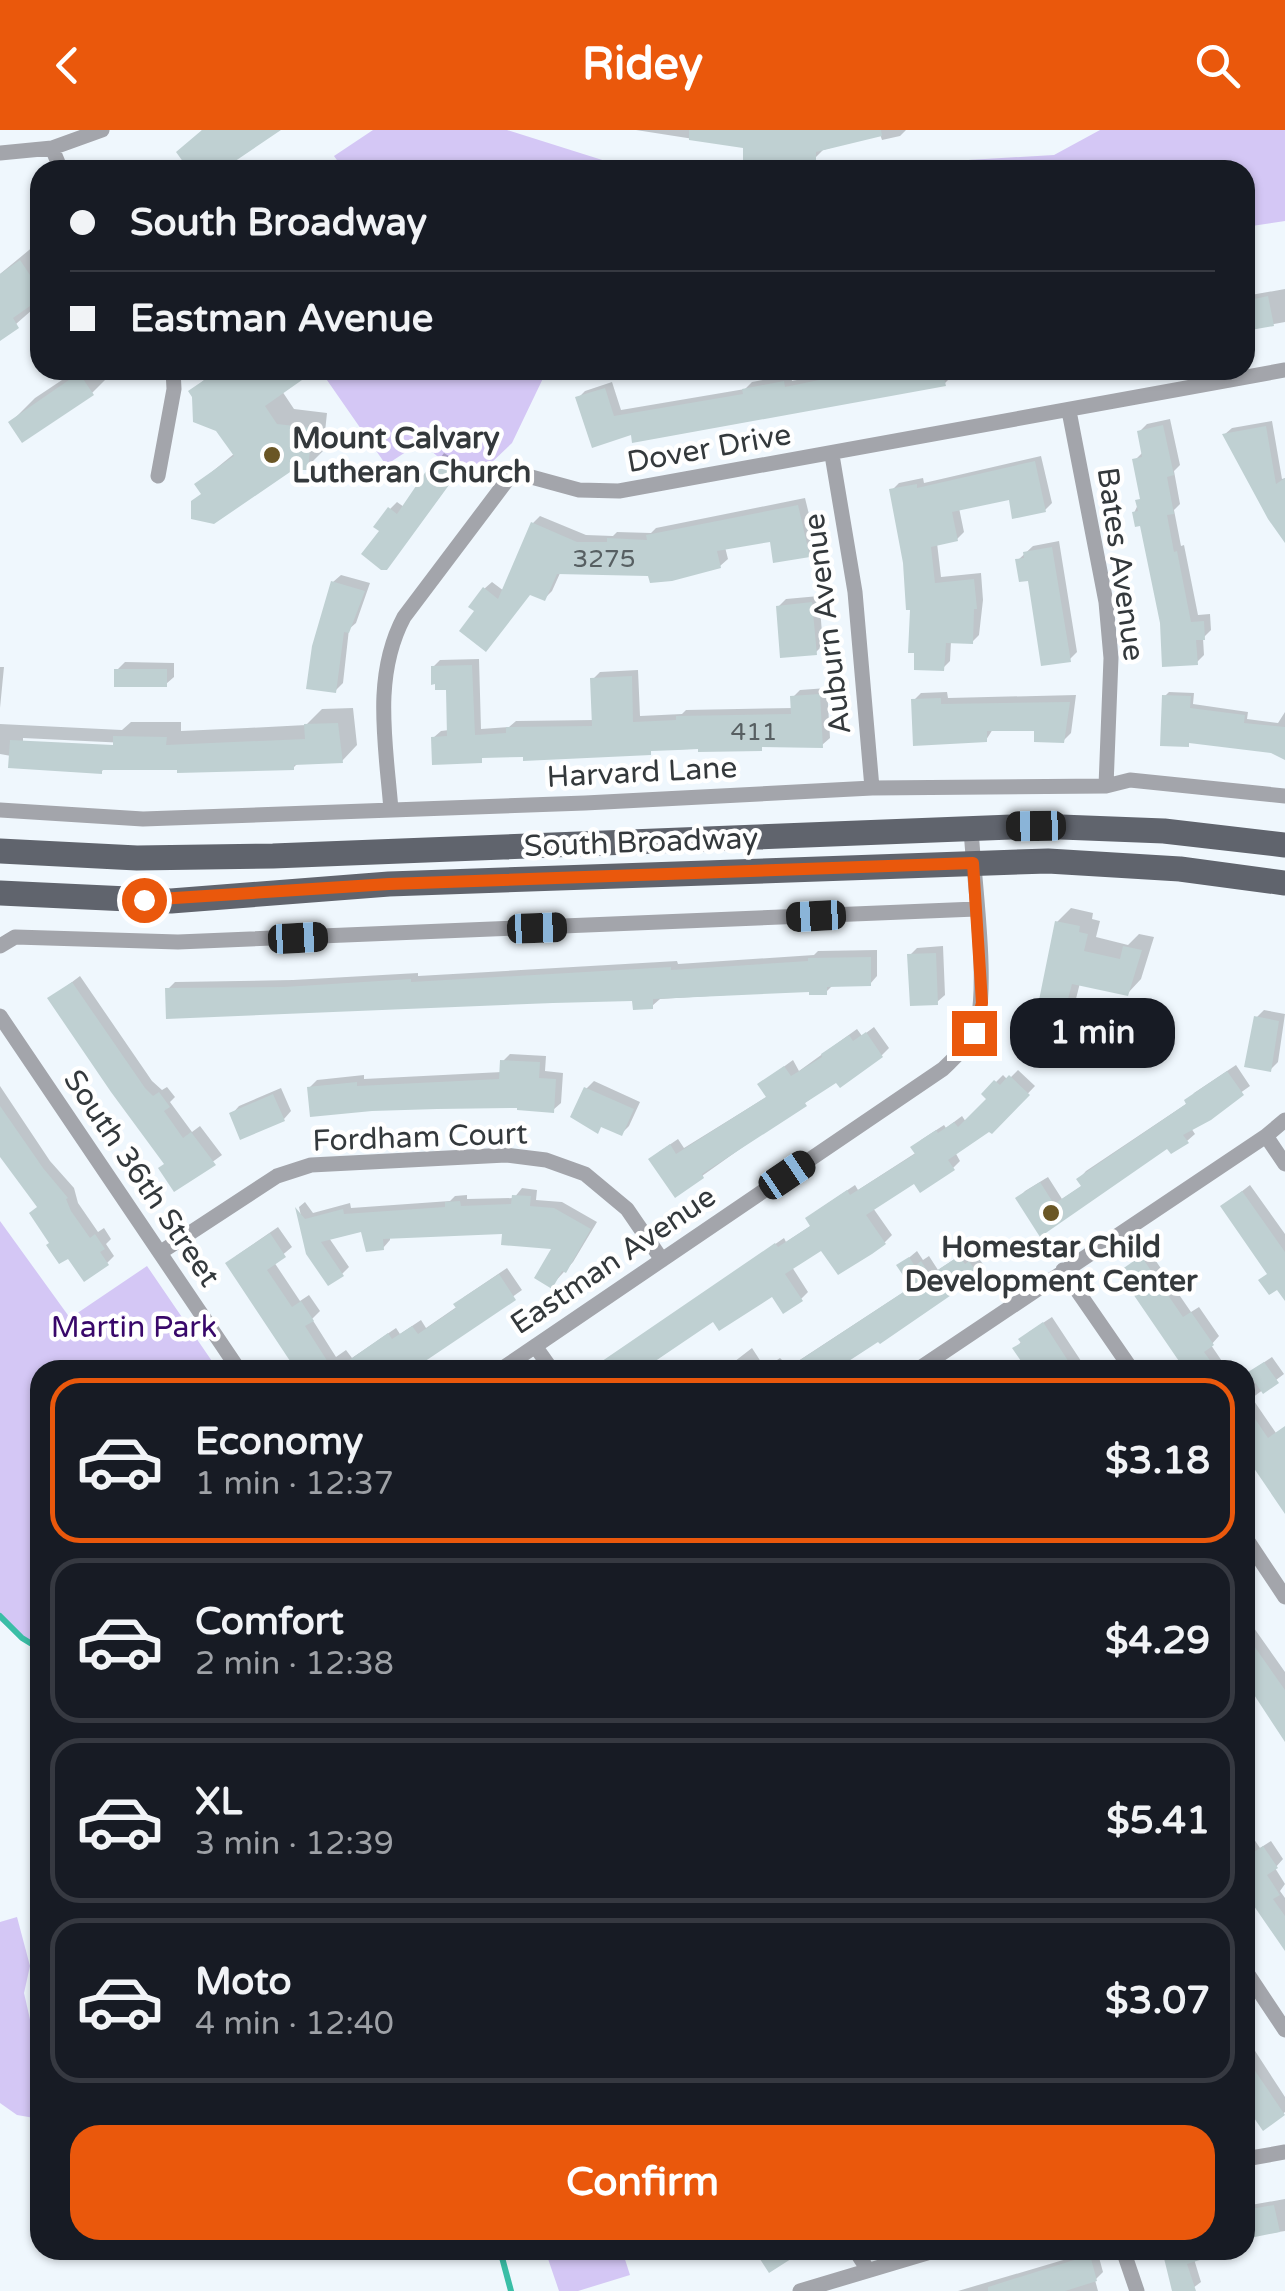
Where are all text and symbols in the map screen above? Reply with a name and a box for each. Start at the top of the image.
icon: back [40,38,95,93]
text: Ridey [582,38,703,92]
icon: search [1190,38,1245,93]
text: South Broadway [130,200,427,246]
text: Eastman Avenue [130,296,433,342]
street label: Dover Drive [624,416,794,481]
place label: Mount Calvary Lutheran Church [292,420,531,491]
marker: Mount Calvary Lutheran Church [261,444,283,466]
street label: Bates Avenue [1089,465,1152,663]
street label: Auburn Avenue [796,511,859,737]
house number: 3275 [573,544,635,574]
house number: 411 [730,717,778,747]
street label: Harvard Lane [546,749,738,796]
car [1006,810,1066,842]
street label: South Broadway [523,820,759,865]
route start [122,878,167,923]
car [785,899,847,933]
car [506,912,568,944]
car [267,921,329,955]
callout: 1 min [1009,998,1174,1068]
route end [952,1011,997,1056]
text: 1 min [1050,1014,1135,1052]
street label: South 36th Street [55,1063,228,1294]
street label: Fordham Court [312,1115,528,1160]
car [754,1146,820,1204]
street label: Eastman Avenue [504,1178,723,1343]
marker: Homestar Child Development Center [1040,1202,1062,1224]
place label: Homestar Child Development Center [905,1229,1198,1300]
park label: Martin Park [51,1309,217,1346]
icon: car [75,1416,165,1506]
text: Economy [195,1419,363,1465]
text: $3.18 [1105,1438,1210,1484]
text: 1 min · 12:37 [195,1465,394,1503]
icon: car [75,1596,165,1686]
text: Comfort [195,1599,344,1645]
text: $4.29 [1105,1618,1210,1664]
text: 2 min · 12:38 [195,1645,394,1683]
icon: car [75,1776,165,1866]
text: XL [195,1779,242,1825]
text: $5.41 [1106,1798,1210,1844]
text: 3 min · 12:39 [195,1825,394,1863]
icon: car [75,1956,165,2046]
text: Moto [195,1959,291,2005]
text: $3.07 [1105,1978,1210,2024]
text: 4 min · 12:40 [195,2005,394,2043]
button: Confirm [70,2125,1215,2240]

